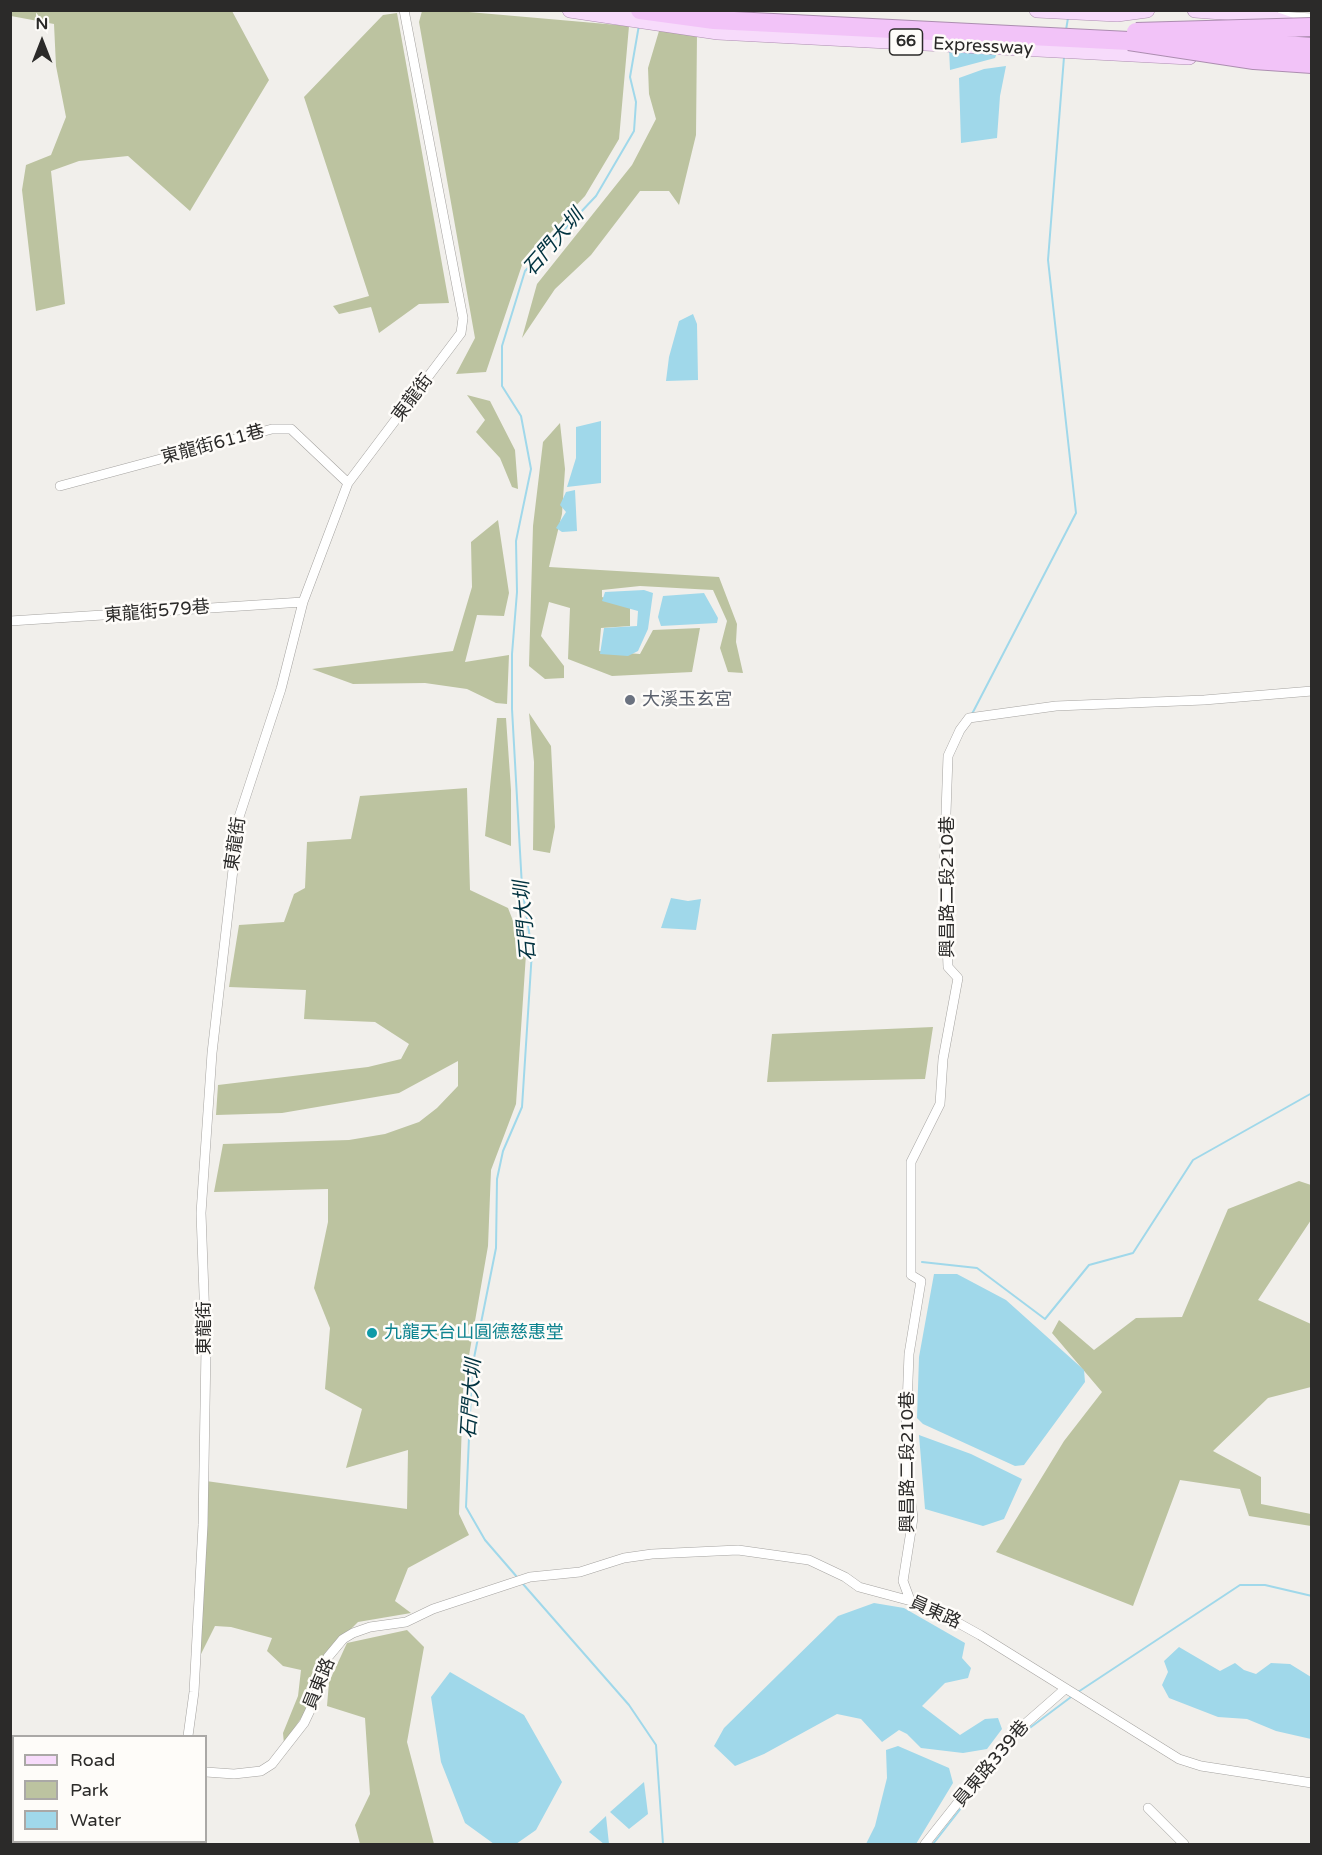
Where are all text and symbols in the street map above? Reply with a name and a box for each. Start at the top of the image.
north arrow [12,12,72,72]
text: N [36,14,48,34]
road number: 66 [890,29,922,55]
street label: Expressway [932,34,1034,60]
water label: 石門大圳 [519,205,589,281]
street label: 東龍街 [388,370,438,426]
street label: 東龍街611巷 [159,421,267,469]
street label: 東龍街579巷 [103,597,211,627]
place label: 大溪玉玄宮 [642,689,732,711]
marker: 大溪玉玄宮 [623,693,637,707]
street label: 東龍街 [222,816,250,872]
street label: 興昌路二段210巷 [937,816,959,958]
water label: 石門大圳 [511,880,541,962]
street label: 東龍街 [194,1301,216,1355]
place label: 九龍天台山圓德慈惠堂 [384,1322,564,1344]
marker: 九龍天台山圓德慈惠堂 [365,1326,379,1340]
water label: 石門大圳 [457,1358,487,1440]
street label: 興昌路二段210巷 [897,1391,919,1533]
street label: 員東路 [906,1592,964,1634]
street label: 員東路 [300,1655,340,1713]
street label: 員東路339巷 [950,1716,1034,1812]
legend [12,1735,207,1843]
text: Road [70,1749,115,1771]
text: Park [70,1779,108,1801]
text: Water [70,1809,121,1831]

